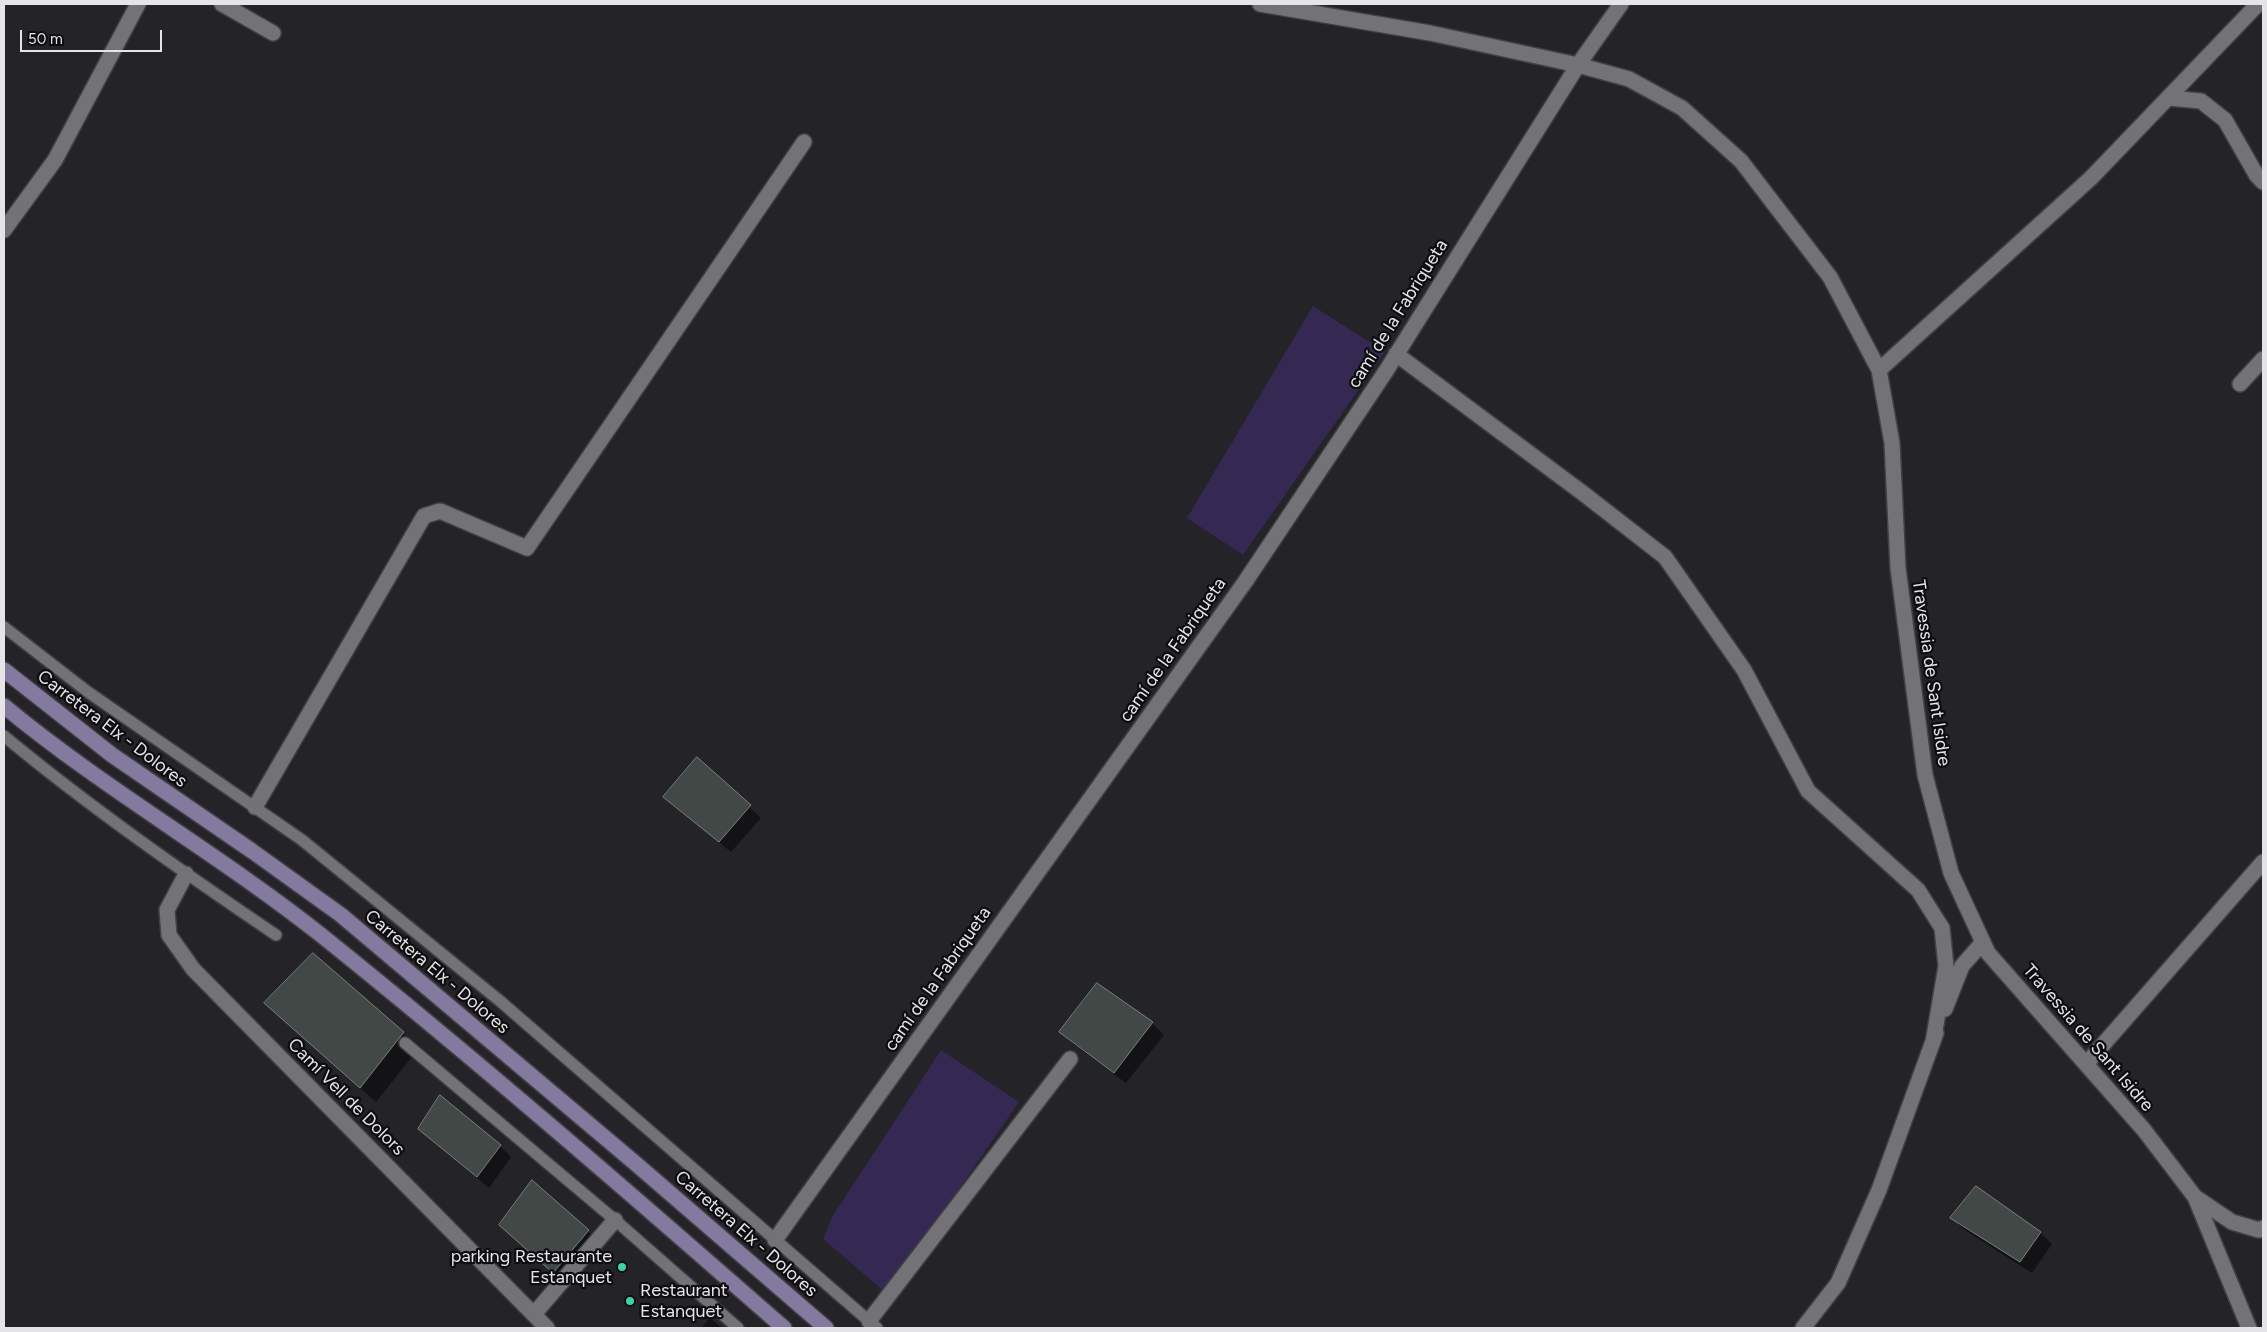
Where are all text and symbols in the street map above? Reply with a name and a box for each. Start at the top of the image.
scale bar [22,20,165,52]
text: 50 m [28,30,63,48]
street label: camí de la Fabriqueta [1343,236,1453,392]
street label: camí de la Fabriqueta [1115,574,1231,726]
street label: Travessia de Sant Isidre [1907,578,1955,768]
street label: Carretera Elx - Dolores [33,666,191,792]
street label: camí de la Fabriqueta [880,903,996,1055]
street label: Carretera Elx - Dolores [361,905,513,1039]
street label: Travessia de Sant Isidre [2018,960,2158,1116]
street label: Camí Vell de Dolors [283,1034,409,1160]
street label: Carretera Elx - Dolores [670,1166,822,1302]
place label: parking Restaurante Estanquet [451,1246,612,1288]
marker: parking Restaurante Estanquet [616,1261,628,1273]
place label: Restaurant Estanquet [640,1280,728,1322]
marker: Restaurant Estanquet [624,1295,636,1307]

